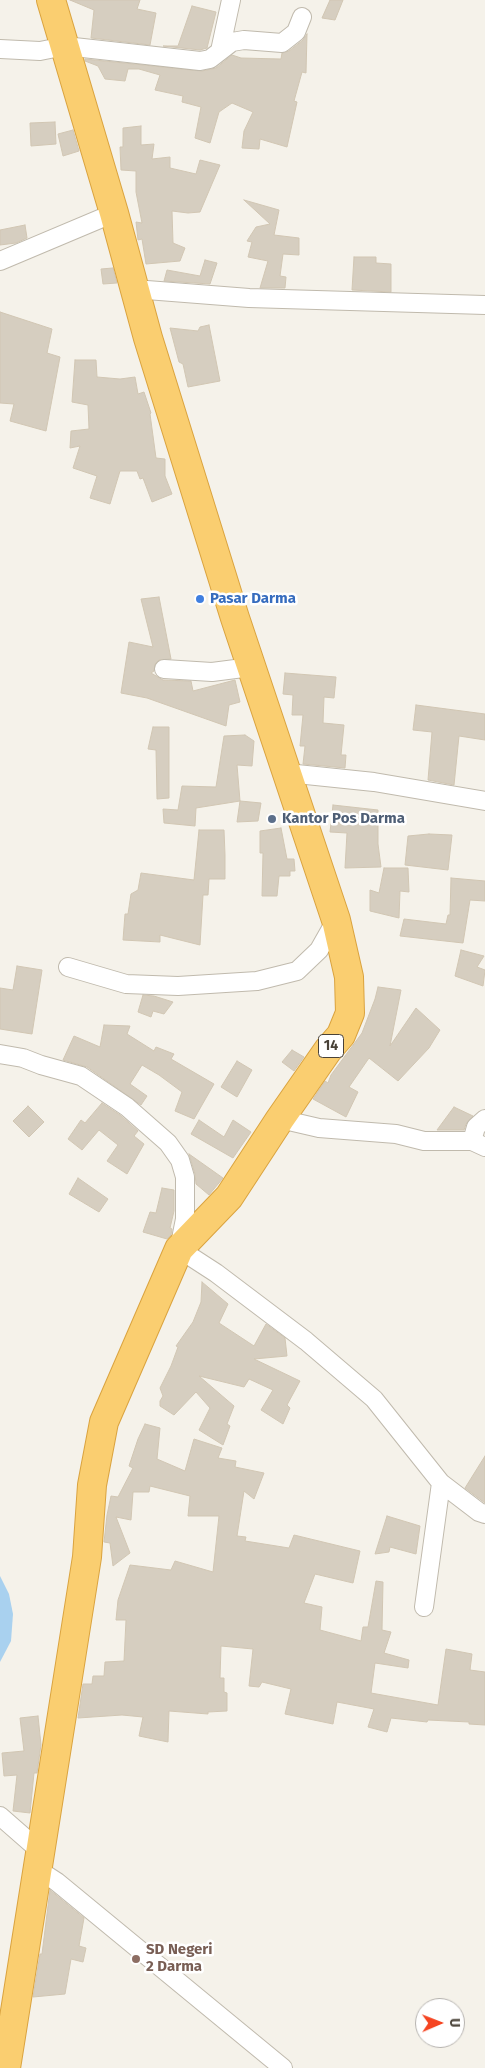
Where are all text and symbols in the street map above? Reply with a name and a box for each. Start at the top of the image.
place label: Pasar Darma [210,590,296,608]
marker: Pasar Darma [194,593,206,605]
place label: Kantor Pos Darma [282,810,405,828]
marker: Kantor Pos Darma [266,813,278,825]
road number: 14 [318,1034,344,1058]
place label: SD Negeri 2 Darma [146,1941,213,1976]
marker: SD Negeri 2 Darma [130,1953,142,1965]
north arrow [415,1998,465,2048]
text: U [446,2018,463,2027]

